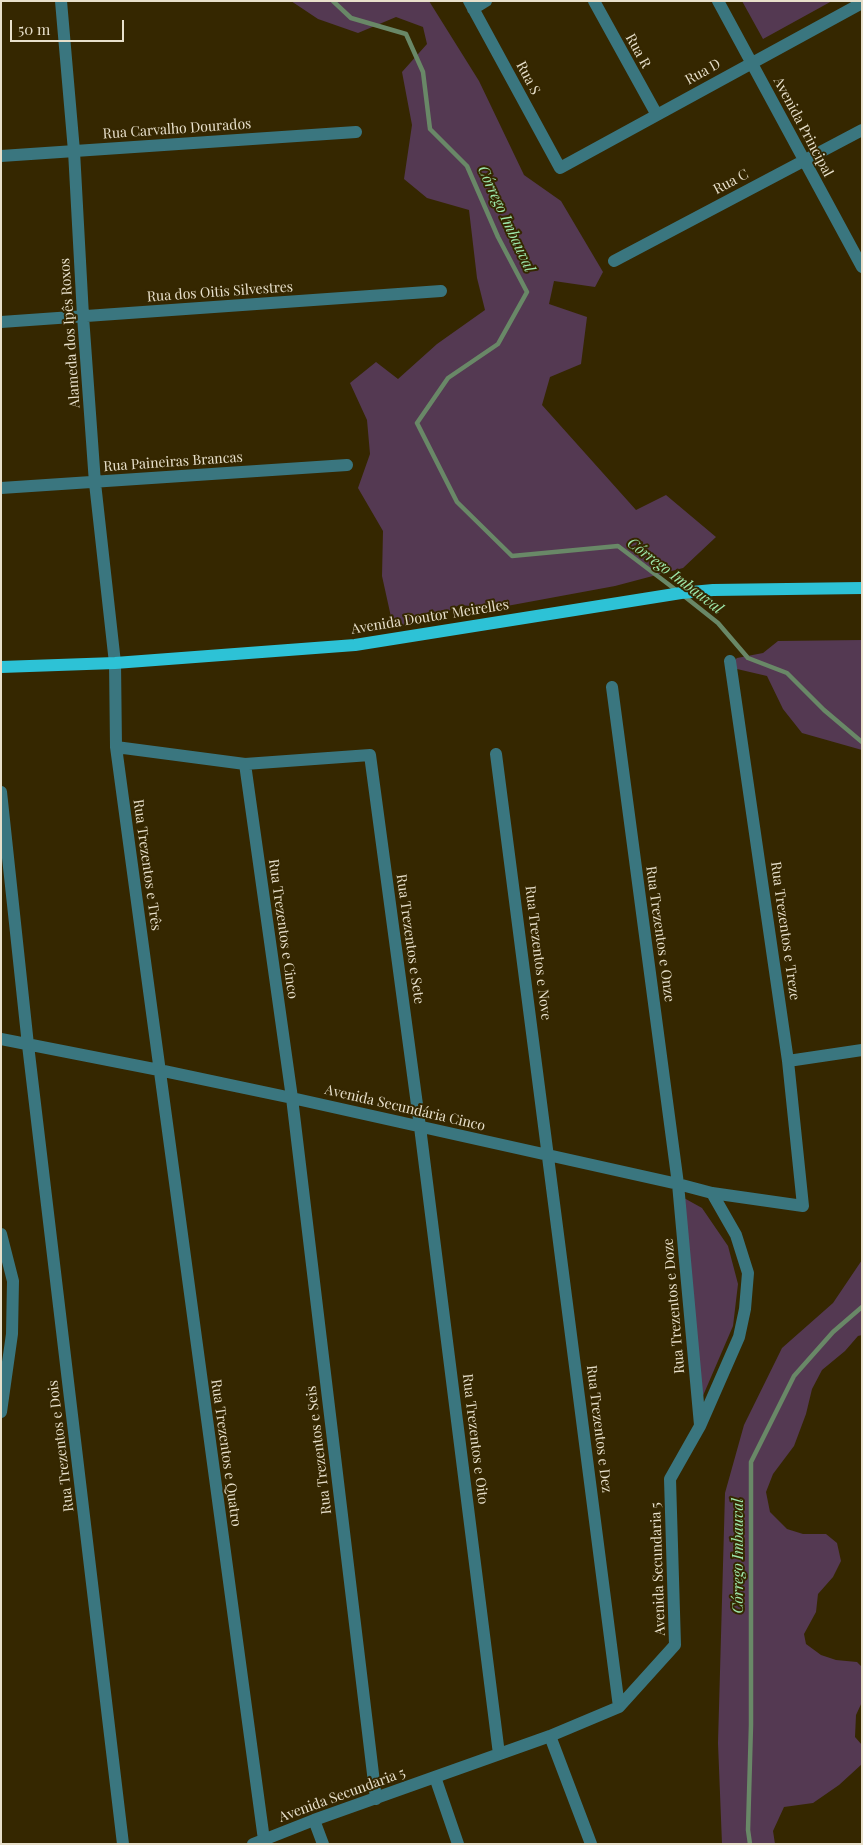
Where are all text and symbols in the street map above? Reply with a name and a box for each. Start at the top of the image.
scale bar [12,10,126,42]
text: 50 m [18,19,50,39]
street label: Rua R [622,31,654,71]
street label: Rua D [682,55,724,89]
street label: Rua S [512,59,544,97]
street label: Avenida Principal [770,74,836,180]
street label: Rua Carvalho Dourados [102,115,252,143]
water label: Córrego Imbauval [474,163,538,275]
street label: Rua C [711,166,751,198]
street label: Alameda dos Ipês Roxos [56,257,84,409]
street label: Rua dos Oitis Silvestres [146,279,294,305]
street label: Rua Paineiras Brancas [103,449,243,475]
water label: Córrego Imbauval [624,534,726,618]
street label: Avenida Doutor Meirelles [350,596,510,638]
street label: Rua Trezentos e Três [129,798,165,932]
street label: Rua Trezentos e Cinco [265,858,301,1000]
street label: Rua Trezentos e Treze [767,861,803,1001]
street label: Rua Trezentos e Onze [642,865,678,1003]
street label: Rua Trezentos e Sete [393,873,427,1005]
street label: Rua Trezentos e Nove [521,885,555,1021]
street label: Avenida Secundária Cinco [323,1081,487,1135]
street label: Rua Trezentos e Doze [660,1238,688,1374]
street label: Rua Trezentos e Dez [583,1364,615,1494]
street label: Rua Trezentos e Oito [459,1373,491,1505]
street label: Rua Trezentos e Quatro [207,1378,245,1528]
street label: Rua Trezentos e Dois [45,1379,77,1513]
street label: Rua Trezentos e Seis [303,1385,335,1515]
water label: Córrego Imbauval [729,1498,747,1614]
street label: Avenida Secundaria 5 [647,1502,669,1636]
street label: Avenida Secundaria 5 [276,1764,408,1826]

